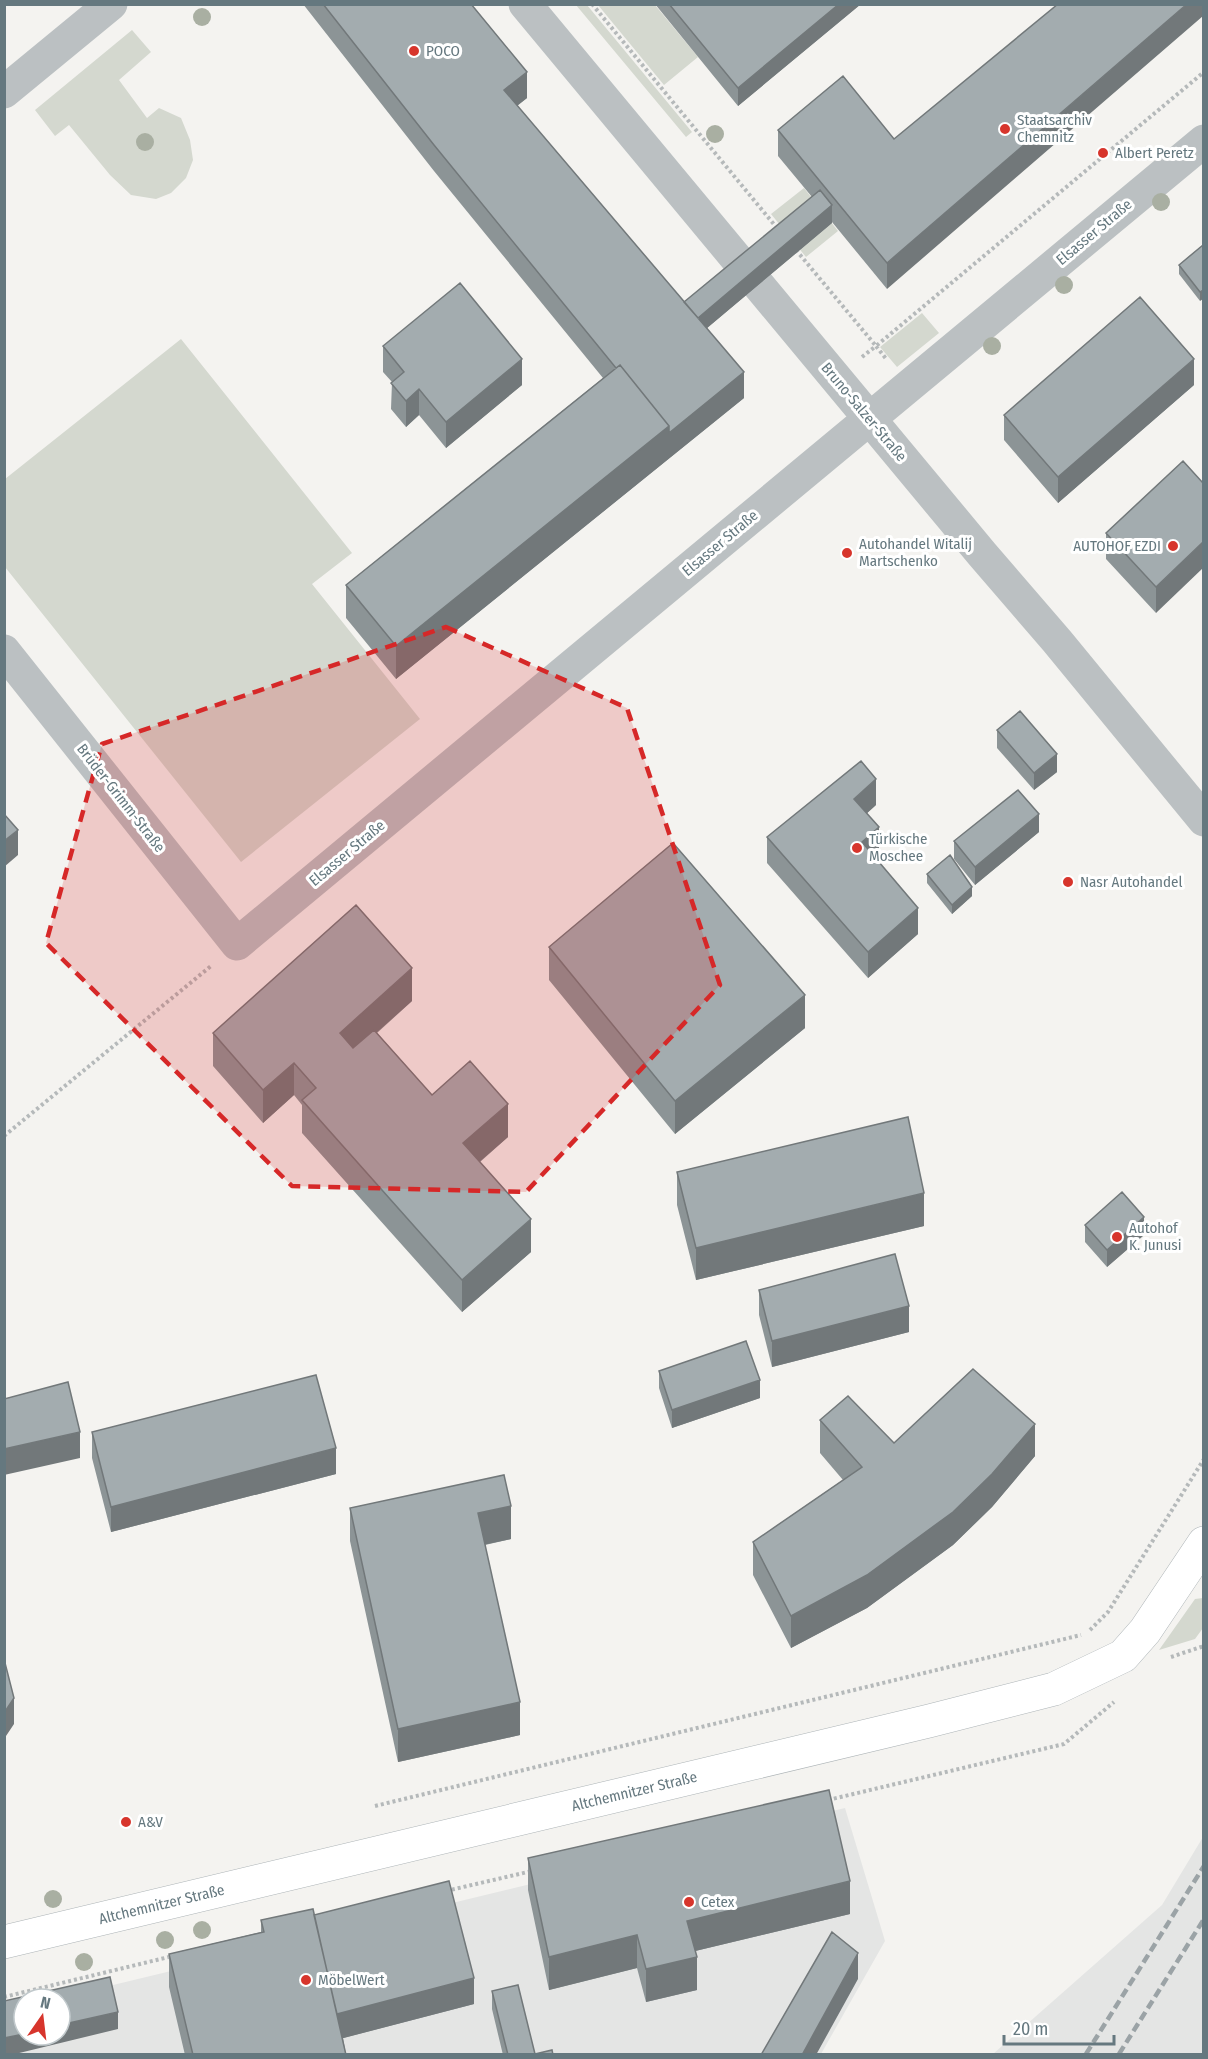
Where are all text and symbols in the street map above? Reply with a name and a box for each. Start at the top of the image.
place label: POCO [426,42,460,60]
marker: POCO [407,44,421,58]
place label: Staatsarchiv Chemnitz [1017,111,1092,146]
marker: Staatsarchiv Chemnitz [998,122,1012,136]
place label: Albert Peretz [1115,144,1194,162]
marker: Albert Peretz [1096,146,1110,160]
street label: Elsasser Straße [1053,195,1135,269]
street label: Bruno-Salzer-Straße [817,359,911,465]
street label: Elsasser Straße [679,506,761,580]
place label: Autohandel Witalij Martschenko [859,535,972,570]
place label: AUTOHOF EZDI [1073,537,1161,555]
marker: AUTOHOF EZDI [1166,539,1180,553]
marker: Autohandel Witalij Martschenko [840,546,854,560]
street label: Brüder-Grimm-Straße [73,740,169,856]
street label: Elsasser Straße [306,816,388,890]
place label: Türkische Moschee [869,830,927,865]
marker: Türkische Moschee [850,841,864,855]
place label: Nasr Autohandel [1080,873,1182,891]
marker: Nasr Autohandel [1061,875,1075,889]
place label: Autohof K. Junusi [1129,1219,1182,1254]
marker: Autohof K. Junusi [1110,1230,1124,1244]
street label: Altchemnitzer Straße [570,1768,699,1815]
place label: A&V [138,1813,163,1831]
marker: A&V [119,1815,133,1829]
street label: Altchemnitzer Straße [97,1881,226,1928]
place label: Cetex [701,1893,735,1911]
marker: Cetex [682,1895,696,1909]
place label: MöbelWert [318,1971,385,1989]
marker: MöbelWert [299,1973,313,1987]
north arrow [12,1987,72,2047]
text: N [39,1993,52,2013]
scale bar [1004,2008,1114,2046]
text: 20 m [1013,2018,1048,2040]

